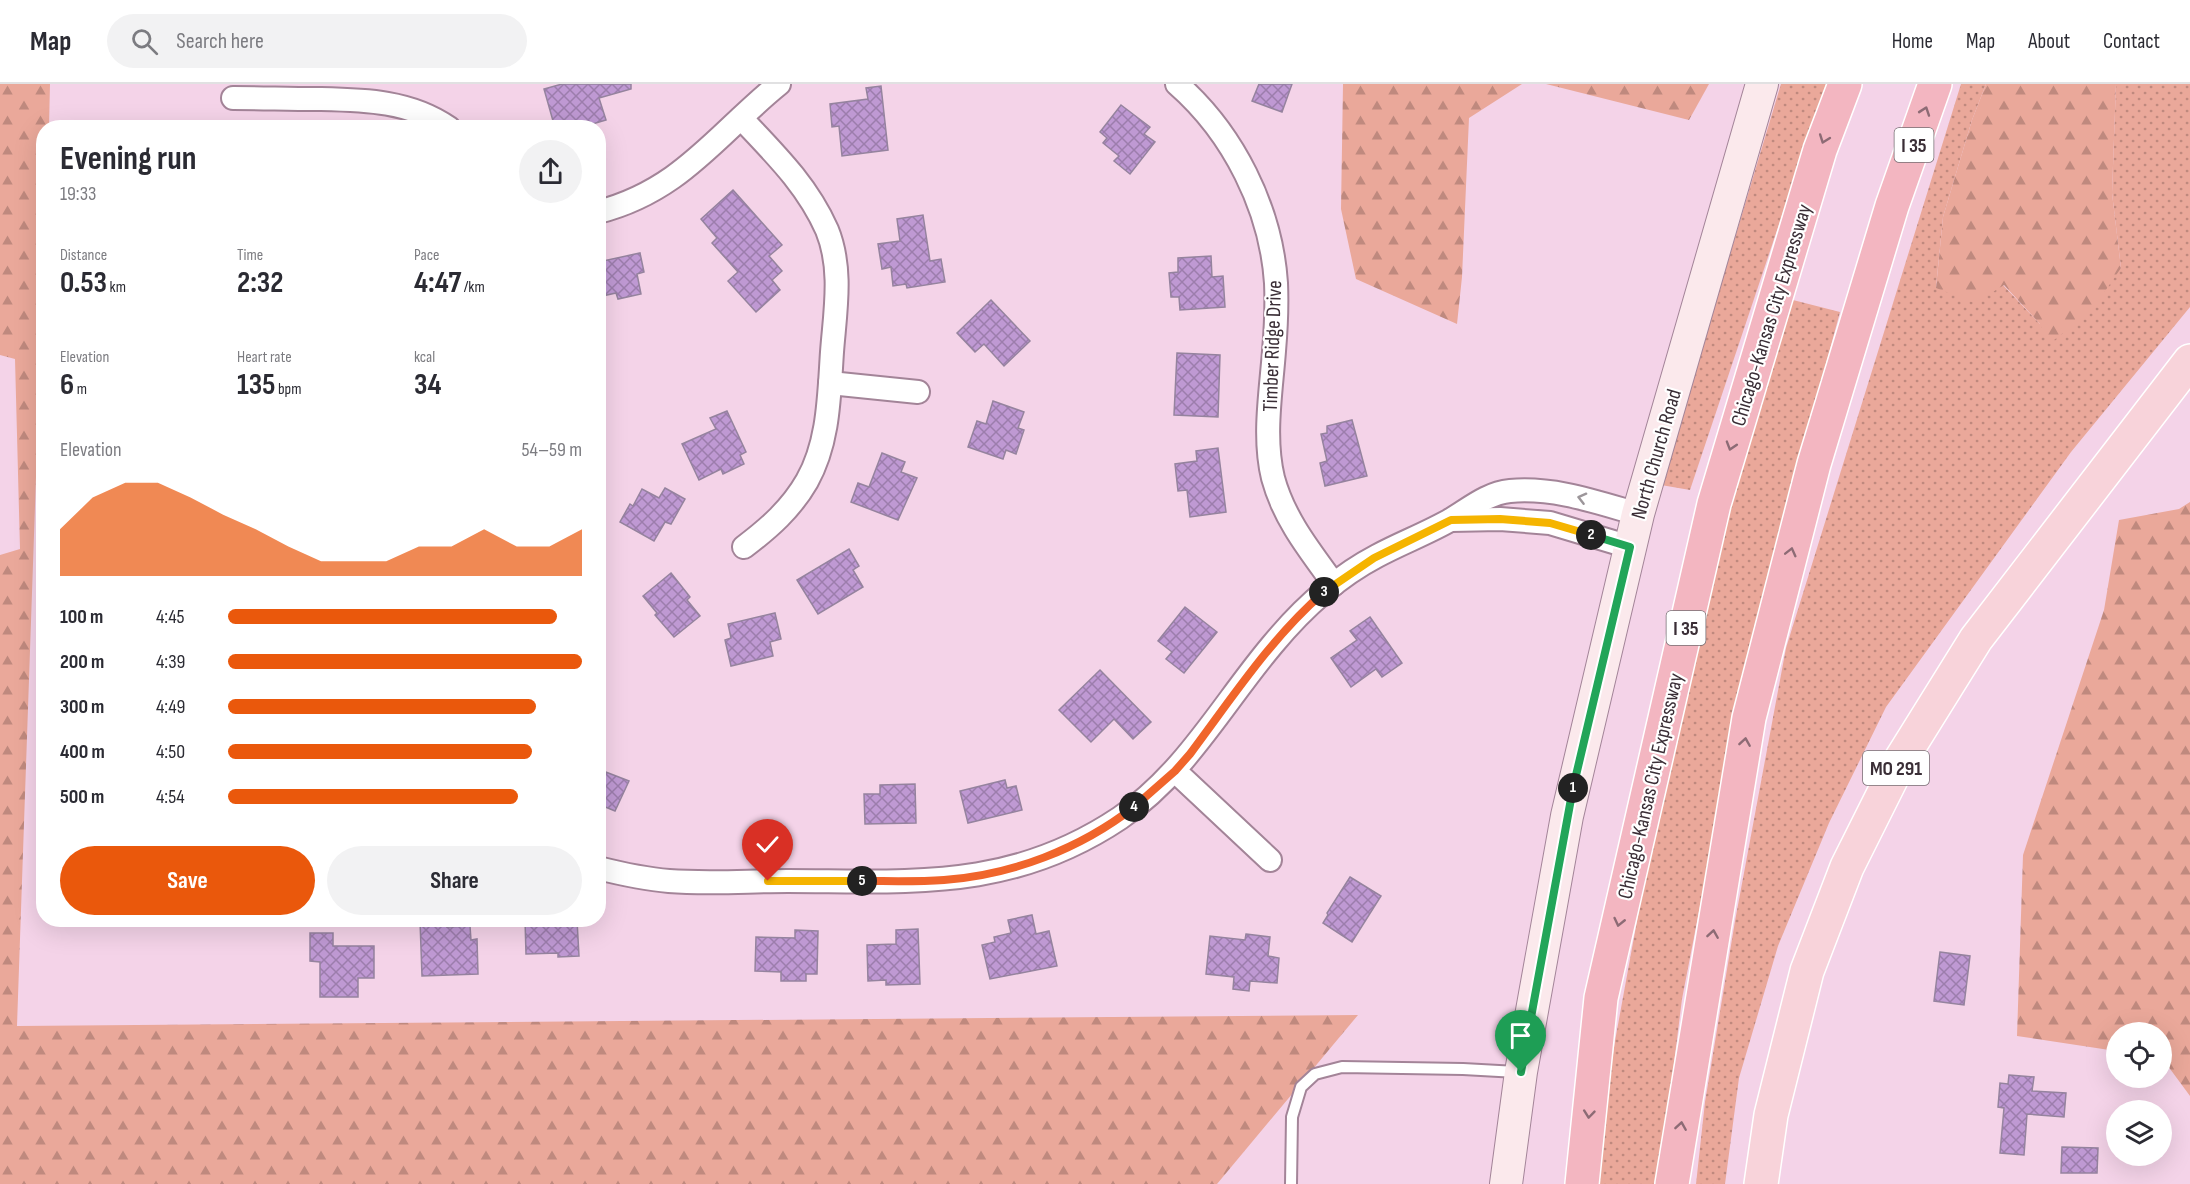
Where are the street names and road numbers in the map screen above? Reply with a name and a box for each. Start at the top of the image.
road number: I 35 [1894,128,1934,162]
street label: Chicago-Kansas City Expressway [1726,201,1817,429]
street label: Timber Ridge Drive [1258,280,1287,412]
street label: North Church Road [1626,386,1687,522]
road number: I 35 [1666,611,1706,645]
street label: Chicago-Kansas City Expressway [1612,671,1689,901]
road number: MO 291 [1863,751,1929,785]

